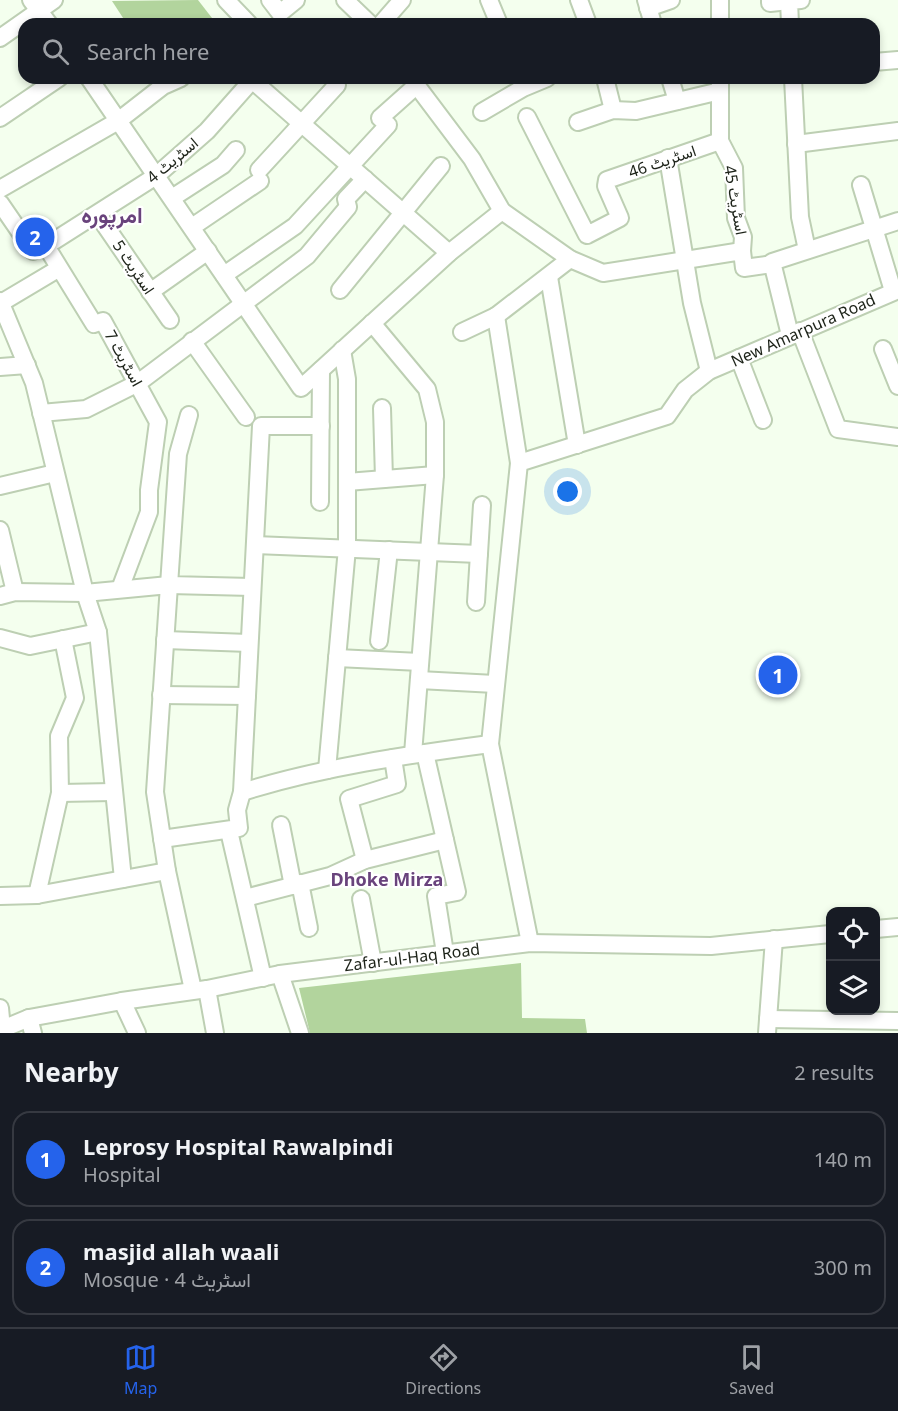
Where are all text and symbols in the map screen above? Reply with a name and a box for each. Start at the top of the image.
search box [18,18,880,84]
icon: search [39,35,72,68]
text: Search here [87,36,209,66]
street label: اسٹریٹ 4 [142,132,202,188]
street label: اسٹریٹ 46 [625,139,699,183]
street label: اسٹریٹ 45 [719,164,753,236]
district label: امرپورہ [81,199,143,231]
pin: 2 [15,214,54,260]
street label: اسٹریٹ 5 [108,236,160,298]
street label: New Amarpura Road [727,288,879,372]
street label: اسٹریٹ 7 [100,326,148,390]
your location [553,477,582,506]
pin: 1 [758,652,798,698]
district label: Dhoke Mirza [331,867,443,891]
map controls [826,907,880,1015]
button: locate [826,907,880,961]
street label: Zafar-ul-Haq Road [343,938,481,976]
button: layers [826,961,880,1015]
text: Nearby [24,1054,119,1090]
text: 2 results [794,1059,874,1086]
text: Leprosy Hospital Rawalpindi [83,1131,393,1161]
text: 1 [40,1146,51,1173]
text: 140 m [814,1146,872,1173]
text: Hospital [83,1161,161,1188]
text: masjid allah waali [83,1236,279,1266]
text: 2 [40,1254,51,1281]
text: 300 m [814,1254,872,1281]
text: Mosque · اسٹریٹ 4 [83,1266,251,1293]
tab: Map [124,1341,157,1399]
tab: Directions [405,1341,481,1399]
tab: Saved [729,1341,774,1399]

